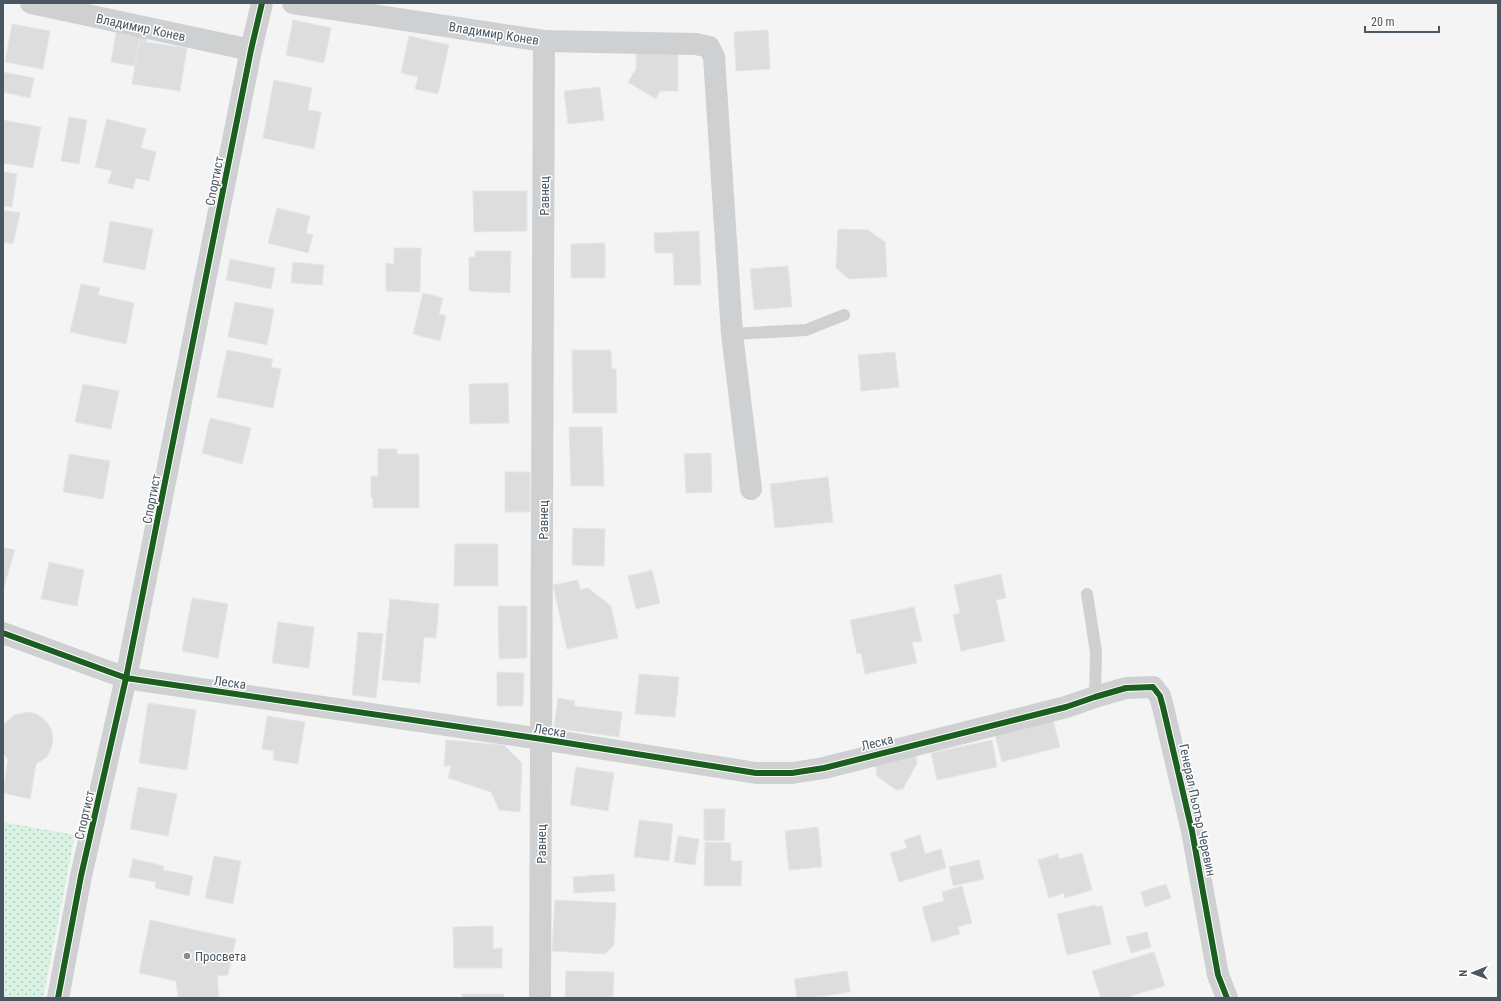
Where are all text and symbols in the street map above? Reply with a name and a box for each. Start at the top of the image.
scale bar [1365,8,1439,34]
street label: Владимир Конев [95,11,187,44]
text: 20 m [1371,15,1395,29]
street label: Владимир Конев [448,19,540,48]
street label: Спортист [202,155,227,207]
street label: Равнец [537,176,552,216]
street label: Спортист [139,473,164,525]
street label: Равнец [536,500,551,540]
street label: Леска [213,673,247,692]
street label: Леска [533,721,567,740]
street label: Леска [860,731,895,754]
street label: Генерал Пьотър Черевин [1176,743,1219,878]
street label: Спортист [72,789,98,841]
street label: Равнец [534,824,549,864]
place label: Просвета [195,949,246,964]
marker: Просвета [182,951,192,961]
north arrow [1453,953,1493,993]
text: N [1457,969,1470,977]

